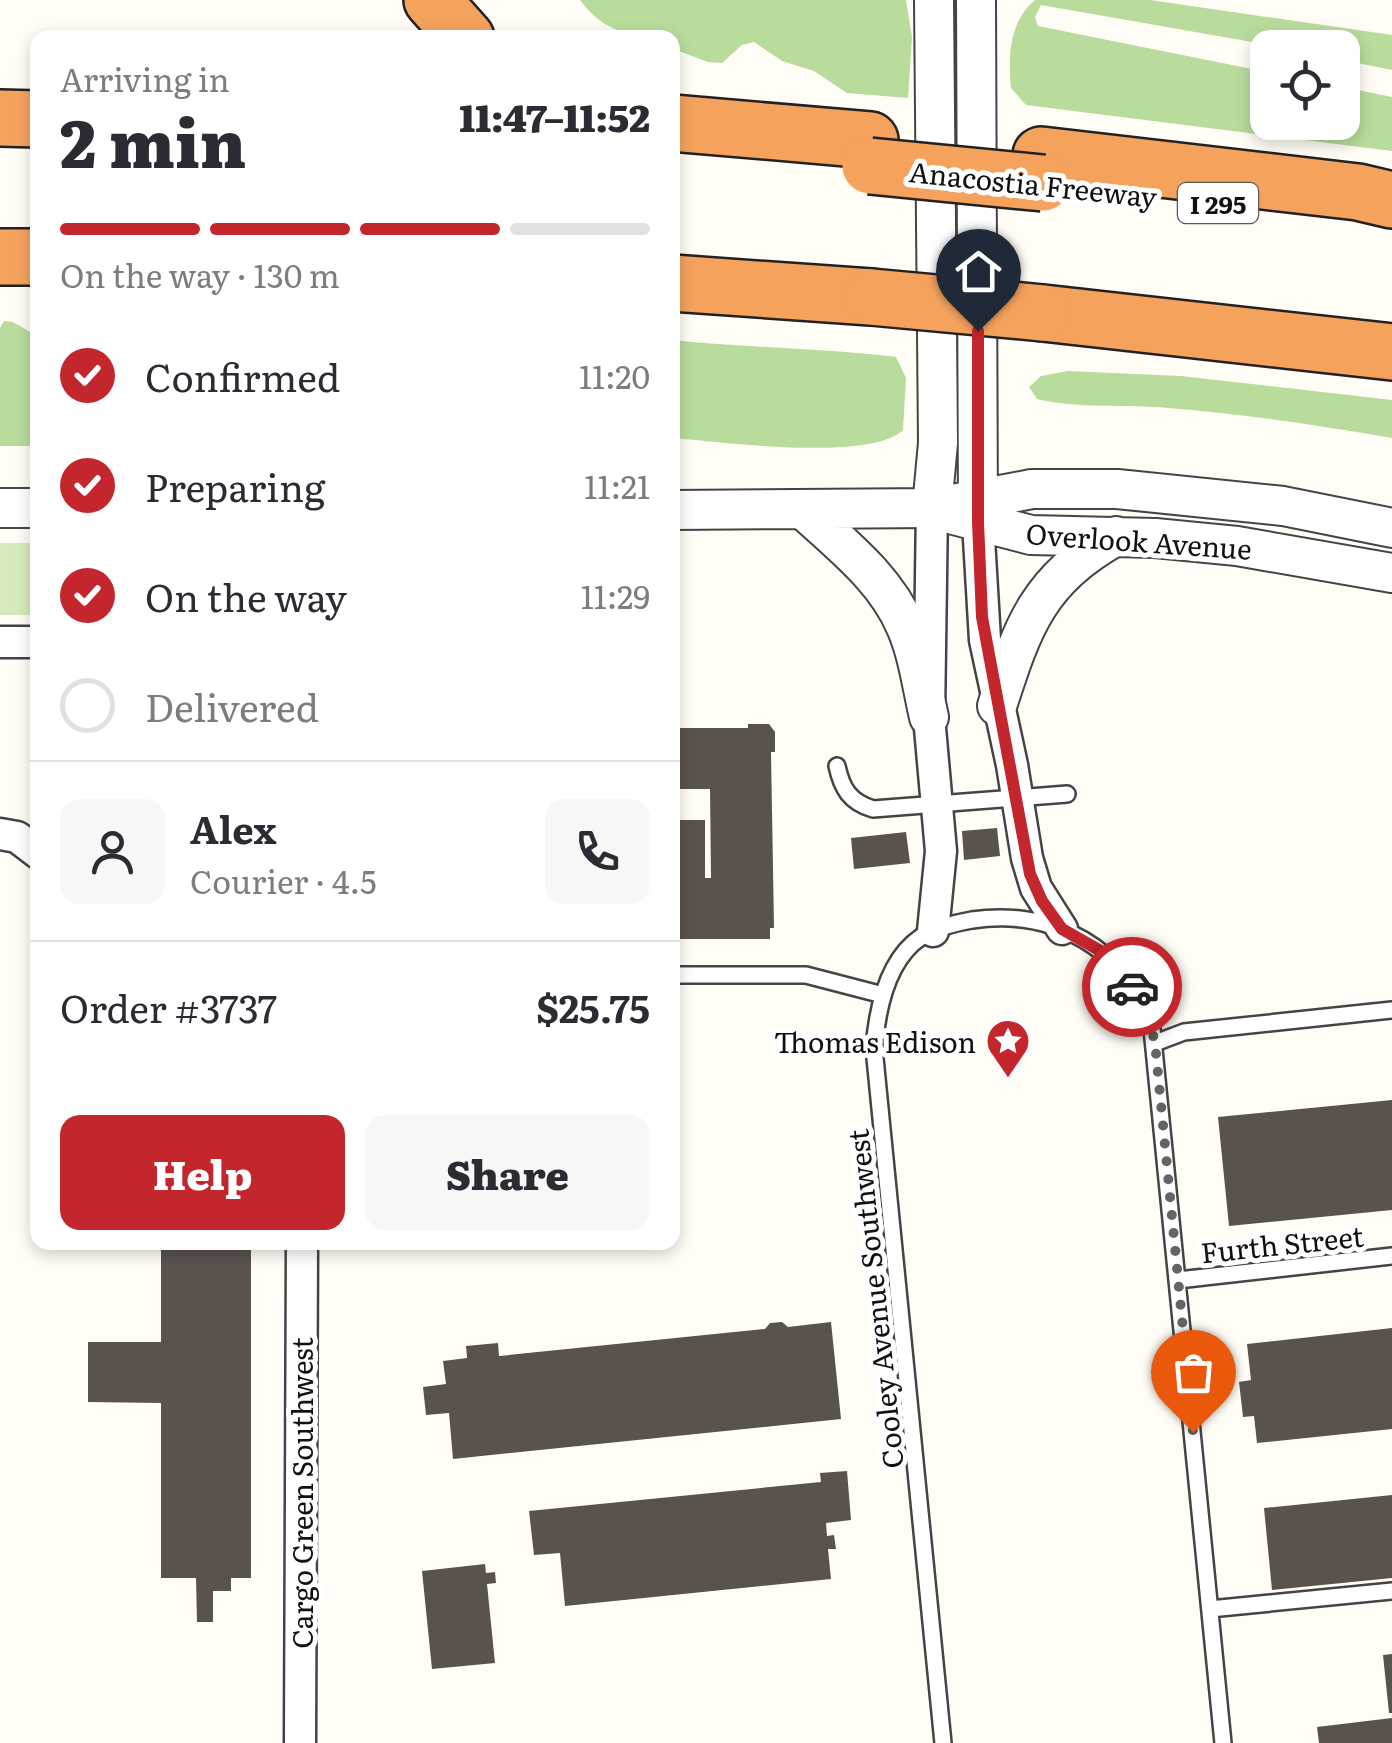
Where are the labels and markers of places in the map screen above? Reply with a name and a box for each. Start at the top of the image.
pin [936,229,1021,332]
place icon: Thomas Edison [985,1018,1031,1079]
place label: Thomas Edison [774,1020,976,1062]
pin [1151,1330,1236,1433]

